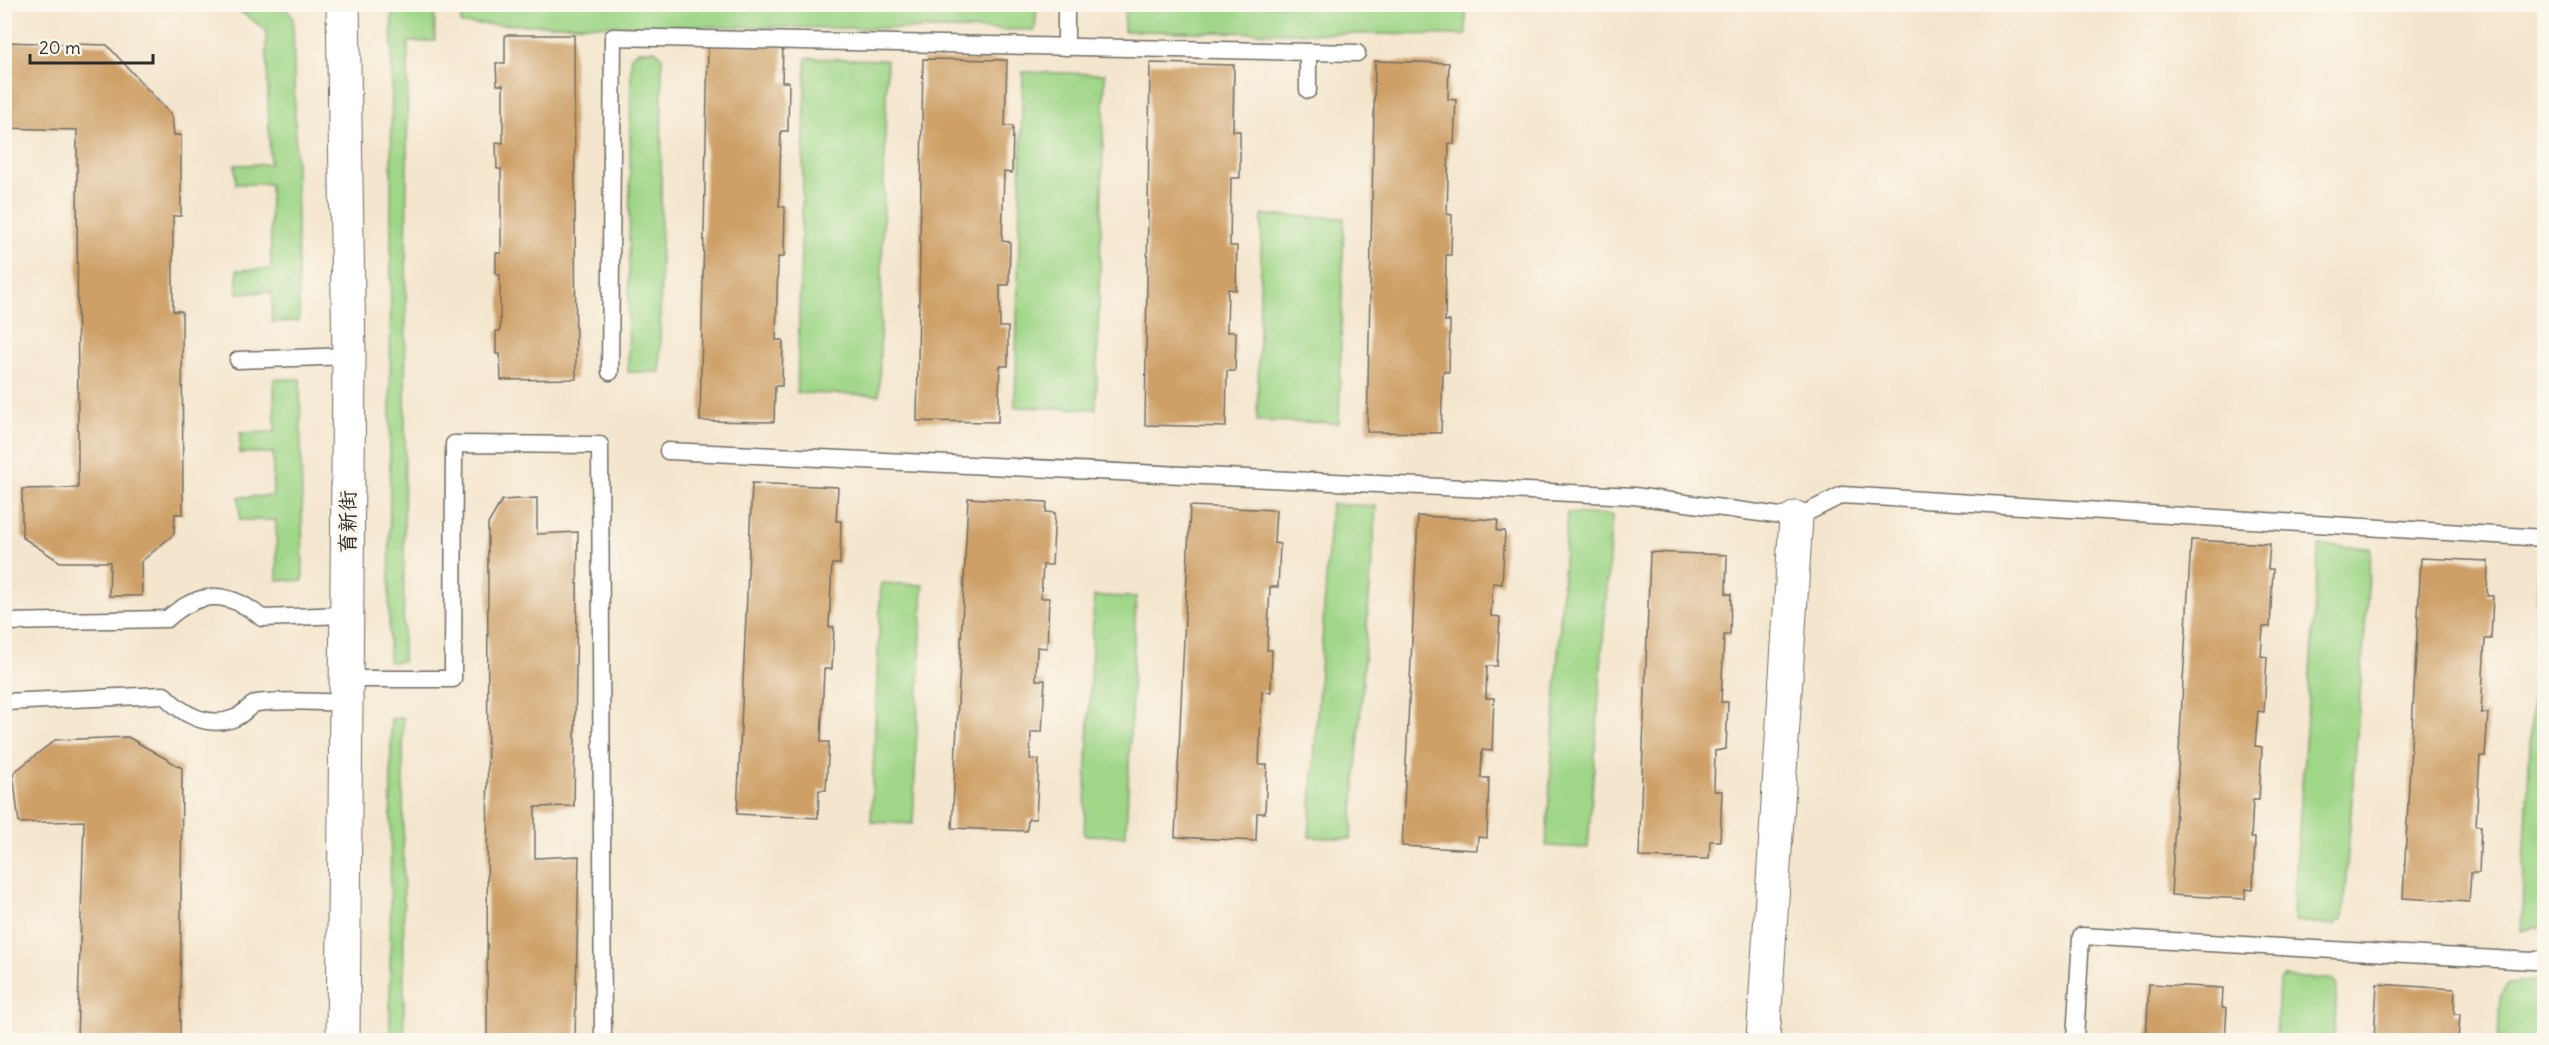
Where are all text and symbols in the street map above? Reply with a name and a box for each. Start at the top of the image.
scale bar [30,27,153,65]
text: 20 m [39,36,81,59]
street label: 育新街 [334,491,361,554]

